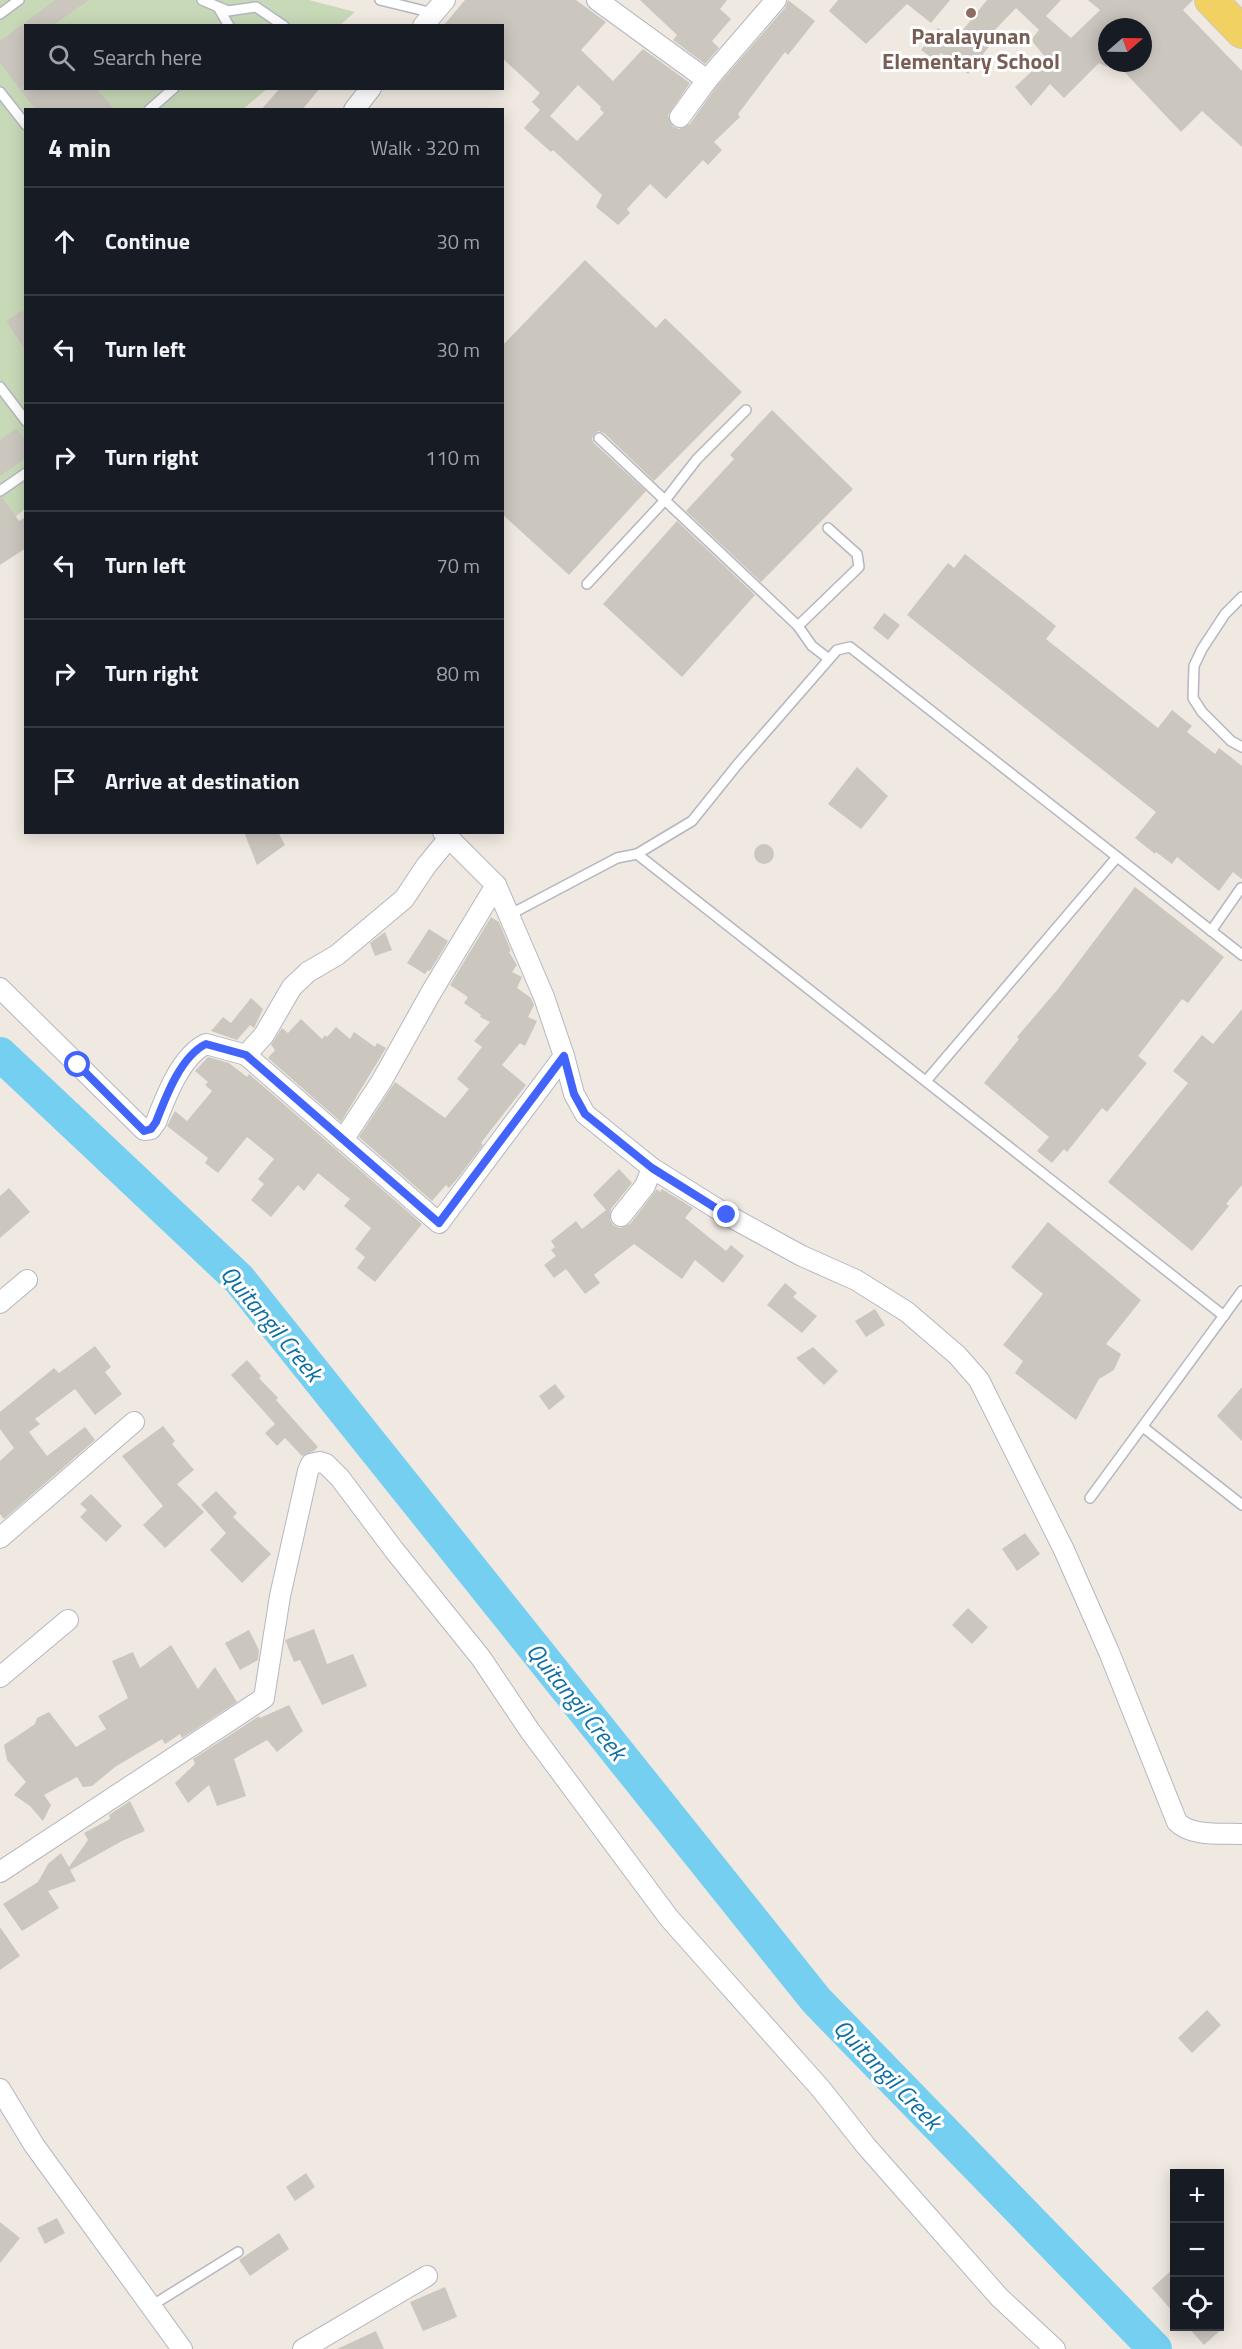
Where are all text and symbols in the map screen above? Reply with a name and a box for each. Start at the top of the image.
marker: Paralayunan Elementary School [964,6,978,20]
north arrow [1098,18,1152,72]
place label: Paralayunan Elementary School [882,19,1060,78]
search box [24,24,504,90]
text: Search here [93,40,202,74]
icon: search [45,41,78,74]
text: 4 min [48,128,111,167]
text: Walk · 320 m [371,132,480,163]
text: Continue [105,224,190,258]
icon: ahead [48,225,81,258]
text: 30 m [436,226,480,257]
text: Turn left [105,332,186,366]
icon: left [48,333,81,366]
text: 30 m [436,334,480,365]
text: Turn right [105,440,199,474]
icon: right [48,441,81,474]
text: 110 m [425,442,480,473]
text: Turn left [105,548,186,582]
icon: left [48,549,81,582]
text: 70 m [436,550,480,581]
text: Turn right [105,656,199,690]
icon: right [48,657,81,690]
text: 80 m [436,658,480,689]
text: Arrive at destination [105,764,300,798]
icon: arrive [48,765,81,798]
route start [64,1051,90,1077]
route end [713,1201,739,1227]
water label: Quitangil Creek [212,1257,334,1392]
water label: Quitangil Creek [518,1634,638,1770]
water label: Quitangil Creek [826,2010,953,2140]
map controls [1170,2169,1224,2331]
button: + [1170,2169,1224,2223]
button: − [1170,2223,1224,2277]
button: locate [1170,2277,1224,2331]

